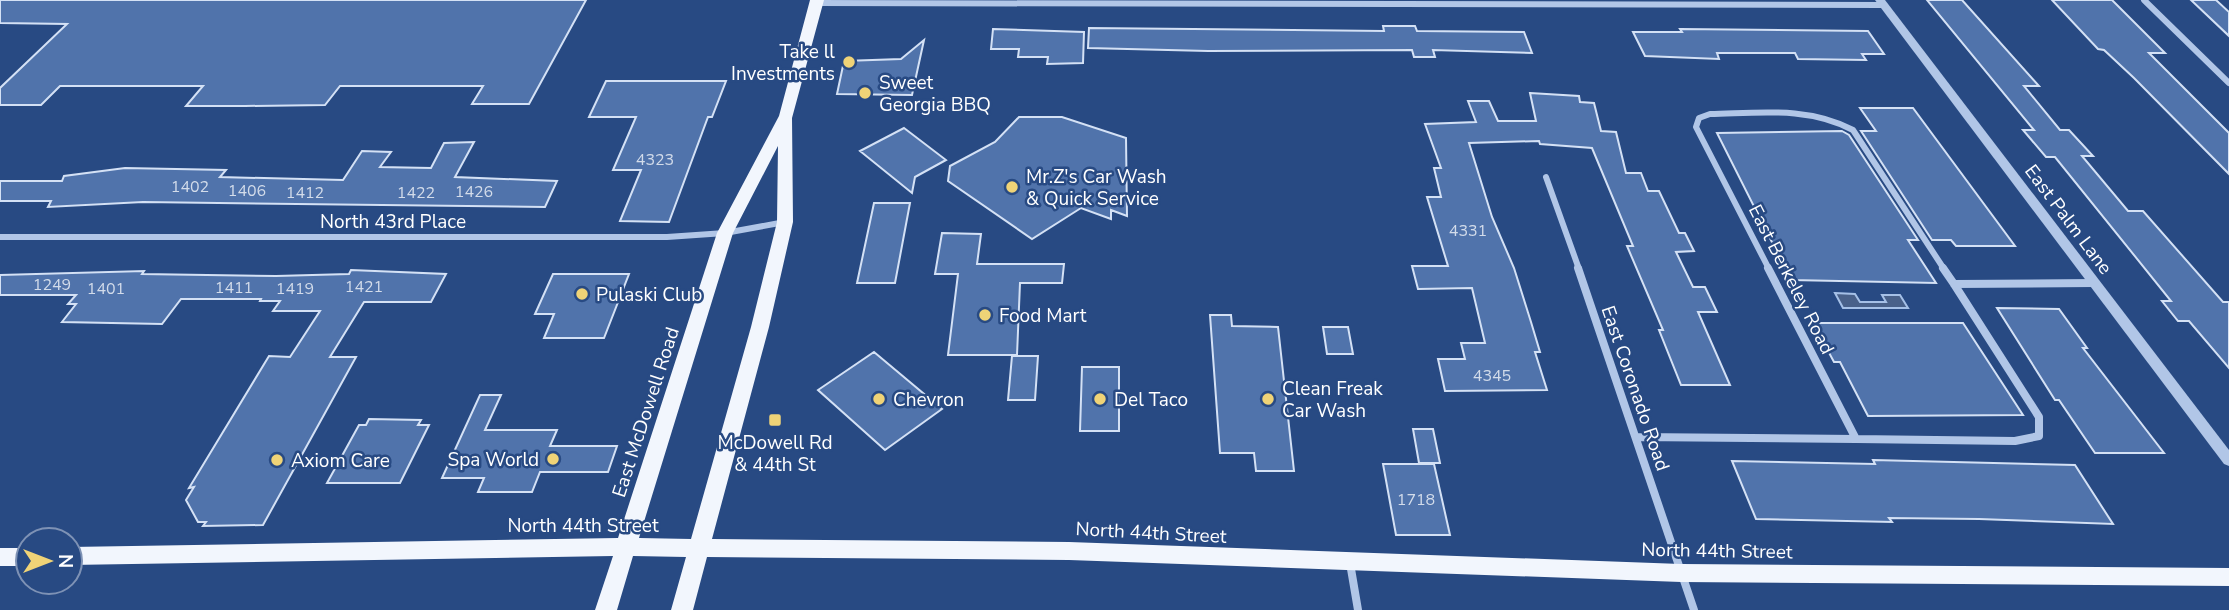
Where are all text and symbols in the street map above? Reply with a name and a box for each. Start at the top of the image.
place label: Take ll Investments [731,39,835,87]
marker: Take ll Investments [841,54,857,70]
place label: Sweet Georgia BBQ [879,70,991,118]
marker: Sweet Georgia BBQ [857,85,873,101]
house number: 4323 [636,149,674,171]
street label: East Palm Lane [2018,159,2118,280]
place label: Mr.Z's Car Wash & Quick Service [1026,164,1167,212]
house number: 1402 [171,176,209,198]
marker: Mr.Z's Car Wash & Quick Service [1004,179,1020,195]
house number: 1406 [228,180,266,202]
house number: 1426 [455,181,493,203]
house number: 1412 [286,182,324,204]
house number: 1422 [397,182,435,204]
street label: East Berkeley Road [1742,200,1840,359]
street label: North 43rd Place [320,209,466,235]
house number: 4331 [1449,220,1487,242]
house number: 1249 [33,274,71,296]
house number: 1421 [345,276,383,298]
house number: 1411 [215,277,253,299]
house number: 1401 [87,278,125,300]
house number: 1419 [276,278,314,300]
place label: Pulaski Club [596,282,702,308]
marker: Pulaski Club [574,286,590,302]
street label: East Coronado Road [1595,302,1676,474]
place label: Food Mart [999,303,1087,329]
marker: Food Mart [977,307,993,323]
street label: East McDowell Road [606,324,686,501]
house number: 4345 [1473,365,1511,387]
place label: Clean Freak Car Wash [1282,376,1383,424]
place label: Chevron [893,387,964,413]
place label: Del Taco [1114,387,1188,413]
marker: Chevron [871,391,887,407]
marker: Del Taco [1092,391,1108,407]
marker: Clean Freak Car Wash [1260,391,1276,407]
marker: McDowell Rd & 44th St [767,412,783,428]
place label: McDowell Rd & 44th St [717,430,833,478]
place label: Spa World [448,447,539,473]
place label: Axiom Care [291,448,390,474]
marker: Spa World [545,451,561,467]
marker: Axiom Care [269,452,285,468]
house number: 1718 [1397,489,1435,511]
street label: North 44th Street [507,513,659,539]
street label: North 44th Street [1075,516,1227,550]
north arrow [14,526,84,596]
street label: North 44th Street [1641,537,1793,565]
text: N [52,554,78,568]

